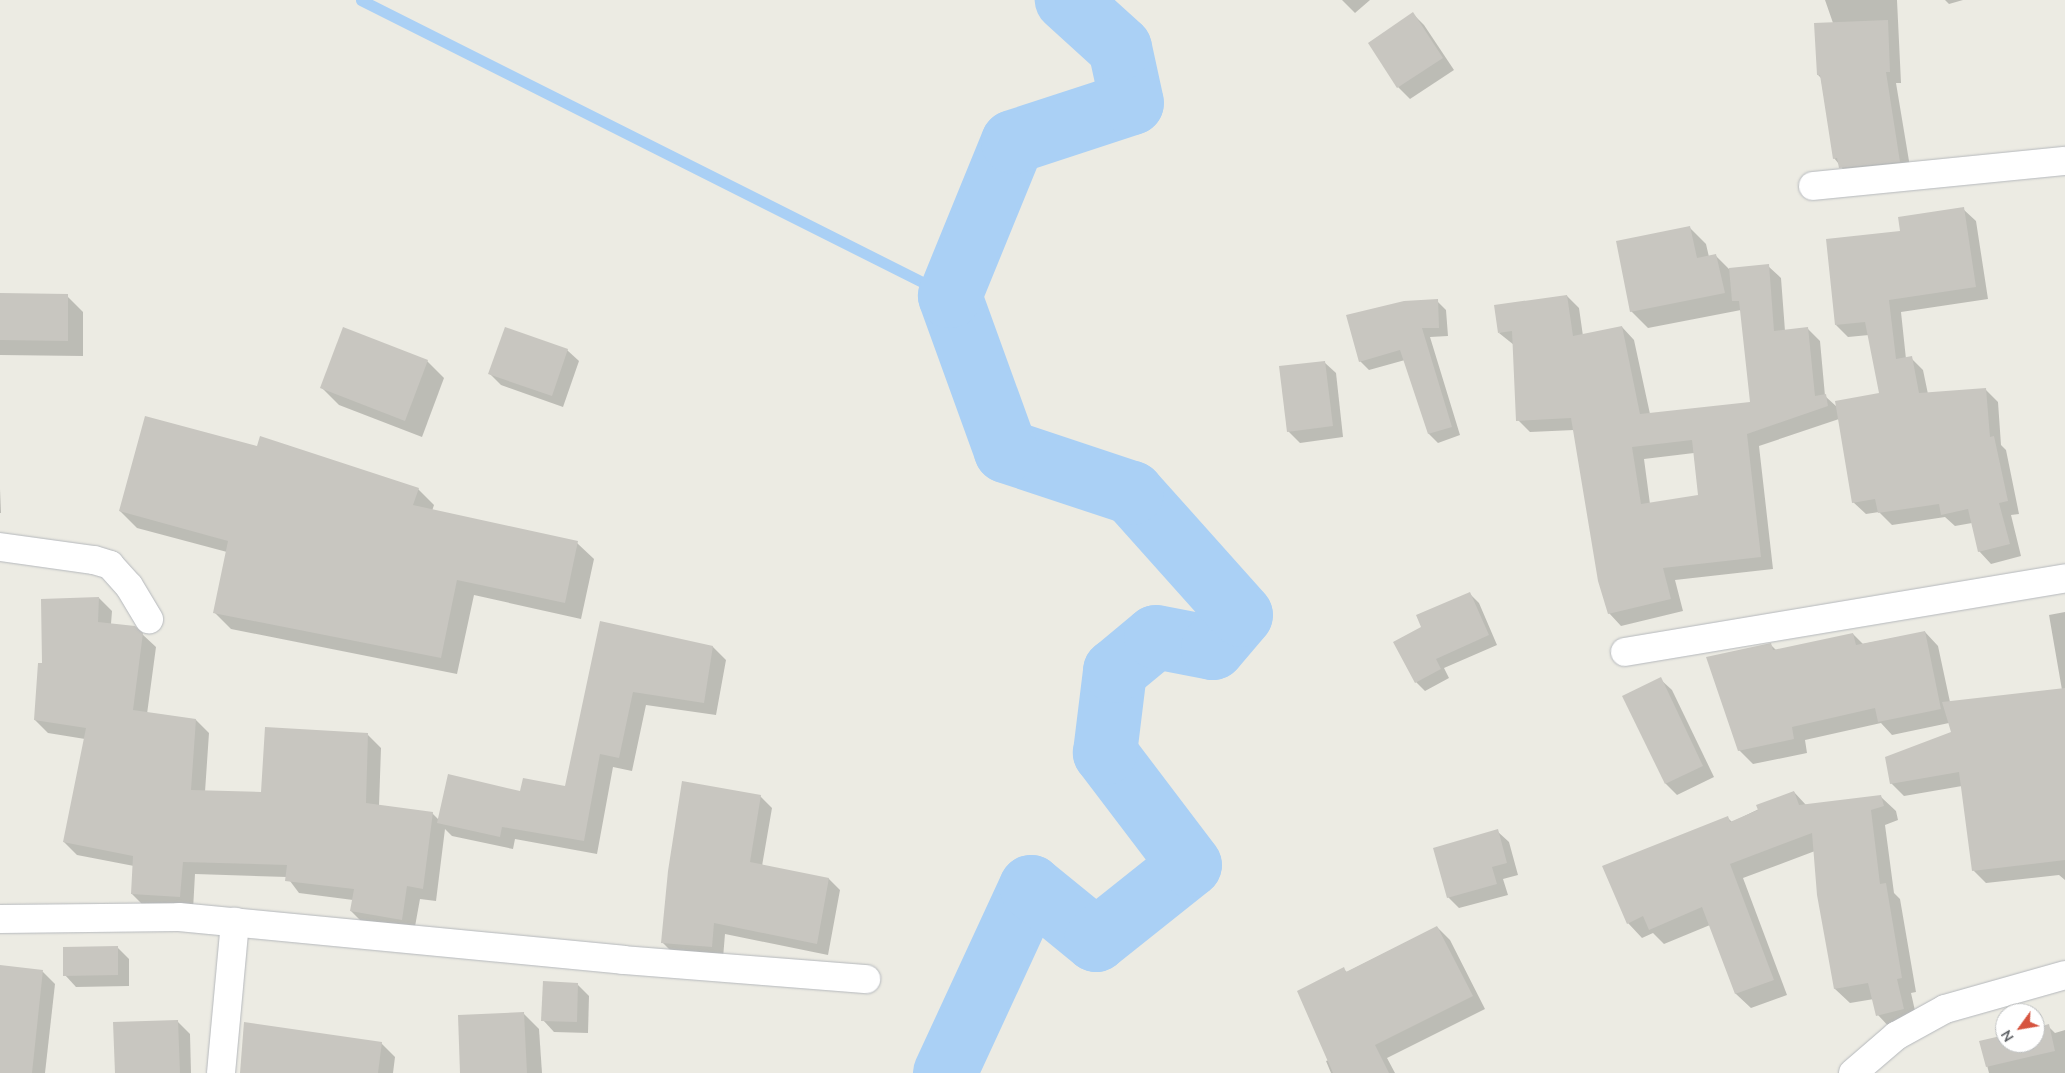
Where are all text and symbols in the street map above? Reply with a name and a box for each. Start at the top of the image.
north arrow [1995,1003,2045,1053]
text: N [1997,1026,2019,1045]

